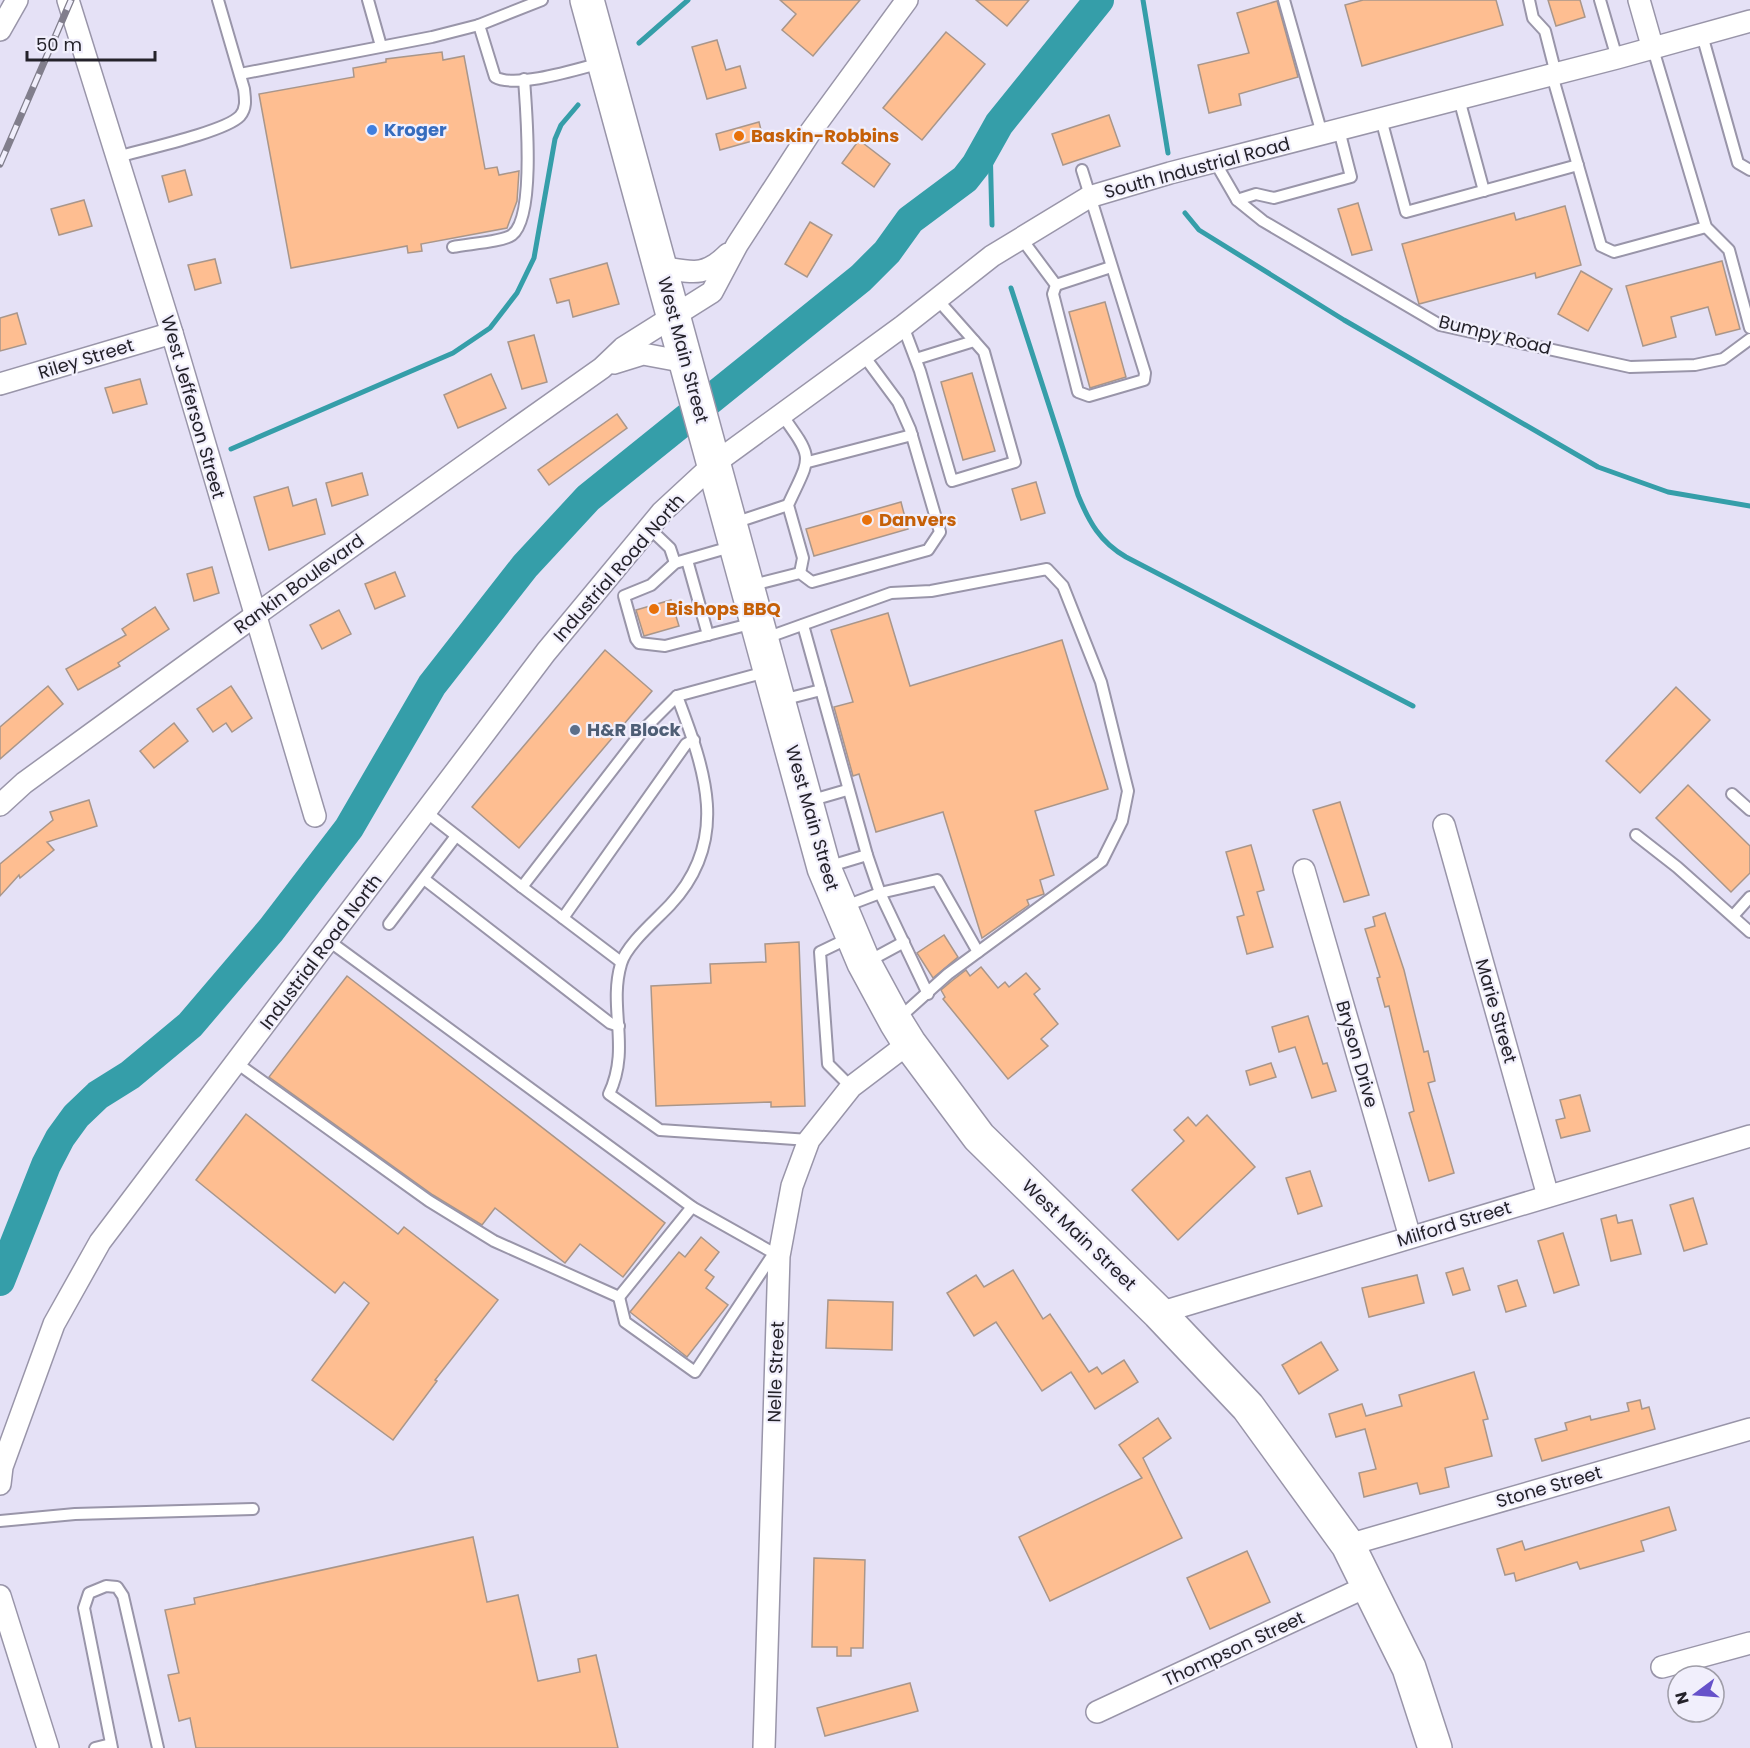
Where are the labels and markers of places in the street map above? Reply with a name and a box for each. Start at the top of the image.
place label: Kroger [384,117,447,142]
marker: Kroger [365,123,379,137]
place label: Baskin-Robbins [751,123,899,148]
marker: Baskin-Robbins [732,129,746,143]
place label: Danvers [879,507,957,532]
marker: Danvers [860,513,874,527]
place label: Bishops BBQ [666,596,781,621]
marker: Bishops BBQ [647,602,661,616]
place label: H&R Block [587,717,682,742]
marker: H&R Block [568,723,582,737]

